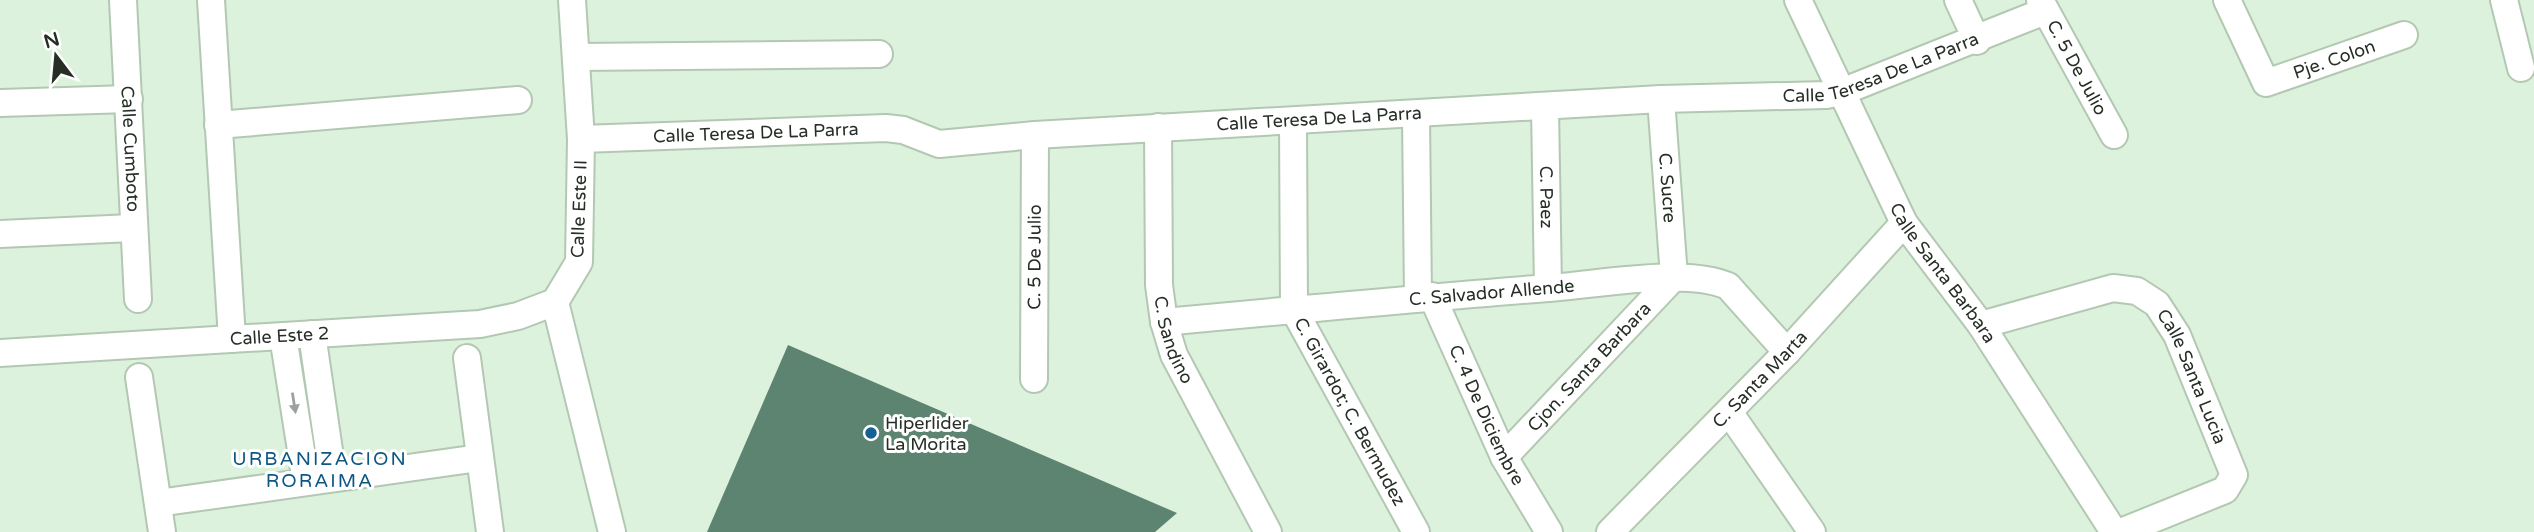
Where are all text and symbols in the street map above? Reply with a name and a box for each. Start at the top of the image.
street label: C. 5 De Julio [2042,16,2112,119]
north arrow [21,21,91,91]
text: N [41,28,62,53]
street label: Calle Teresa De La Parra [1782,28,1982,107]
street label: Pje. Colon [2290,35,2378,84]
street label: Calle Cumboto [116,85,145,212]
street label: Calle Teresa De La Parra [1216,102,1423,136]
street label: Calle Teresa De La Parra [653,118,859,147]
street label: C. Sucre [1654,152,1681,224]
street label: Calle Este II [566,160,592,258]
street label: C. Paez [1535,165,1558,229]
street label: Calle Santa Barbara [1885,199,2001,347]
street label: C. 5 De Julio [1023,204,1046,310]
street label: C. Salvador Allende [1408,275,1576,311]
street label: C. Sandino [1150,295,1198,388]
street label: Cjon. Santa Barbara [1523,297,1656,436]
street label: Calle Santa Lucia [2152,305,2231,447]
street label: C. Girardot; C. Bermudez [1289,314,1410,510]
street label: Calle Este 2 [229,322,330,350]
street label: C. Santa Marta [1708,326,1812,432]
street label: C. 4 De Diciembre [1444,341,1529,489]
one-way arrow [289,392,300,414]
place label: Hiperlider La Morita [885,412,969,455]
marker: Hiperlider La Morita [863,425,879,441]
district label: URBANIZACION RORAIMA [232,448,408,492]

